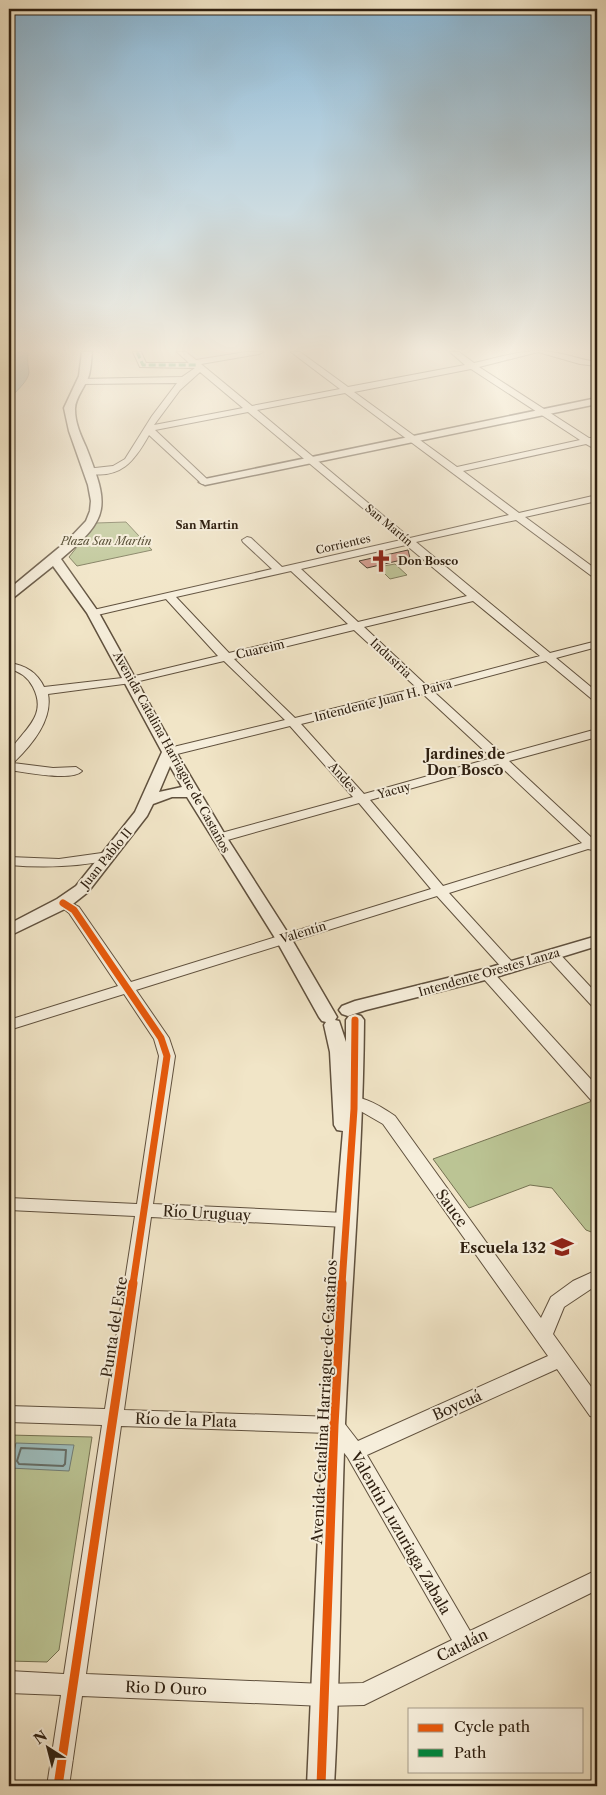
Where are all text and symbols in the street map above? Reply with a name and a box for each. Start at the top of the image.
street label: San Martín [362,501,416,549]
district label: San Martin [176,518,239,532]
street label: Corrientes [314,531,372,557]
park label: Plaza San Martín [60,534,152,548]
church icon: Don Bosco [368,548,394,574]
place label: Don Bosco [398,554,458,568]
street label: Industria [367,635,415,681]
street label: Cuareim [234,636,286,662]
street label: Avenida Catalina Harriague de Castaños [110,648,234,855]
street label: Intendente Juan H. Paiva [313,675,454,724]
district label: Jardines de Don Bosco [422,745,505,779]
street label: Andes [325,758,361,795]
street label: Yacuy [375,778,413,802]
street label: Juan Pablo II [76,825,135,893]
street label: Valentín [277,918,328,946]
street label: Intendente Orestes Lanza [416,944,562,999]
street label: Sauce [432,1185,472,1231]
street label: Río Uruguay [162,1201,252,1225]
school or university icon: Escuela 132 [549,1234,575,1260]
place label: Escuela 132 [459,1238,546,1257]
street label: Avenida Catalina Harriague de Castaños [307,1259,341,1546]
street label: Punta del Este [97,1275,131,1379]
street label: Boycuá [429,1386,485,1424]
street label: Río de la Plata [135,1409,237,1431]
street label: Valentín Luzuriaga Zabala [346,1447,455,1618]
street label: Catalán [433,1624,491,1665]
street label: Rio D Ouro [125,1677,207,1699]
legend [408,1708,584,1772]
text: Cycle path [454,1717,531,1736]
north arrow [22,1722,72,1772]
text: N [30,1727,51,1748]
text: Path [454,1743,487,1762]

